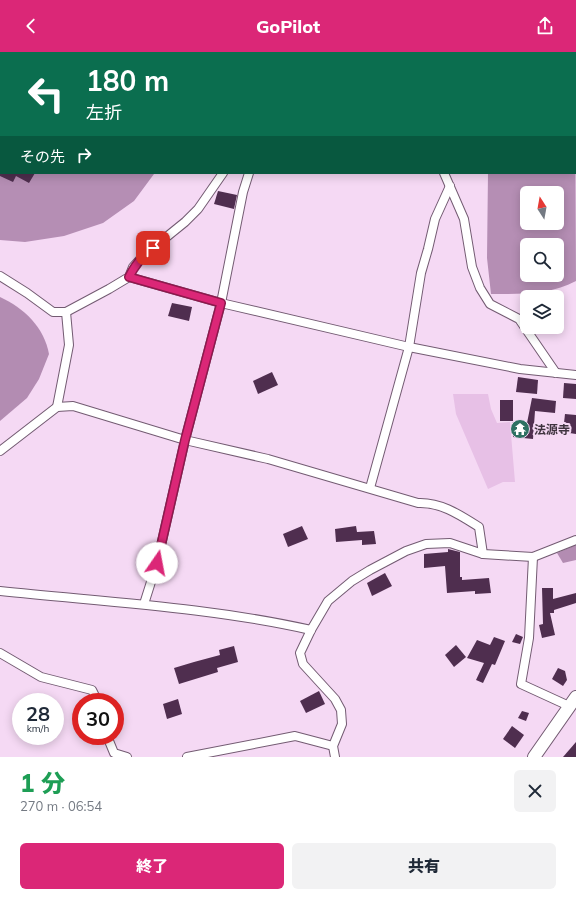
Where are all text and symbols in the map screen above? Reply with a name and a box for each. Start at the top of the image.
icon: back [20,15,42,37]
text: GoPilot [256,15,320,38]
icon: share [534,15,556,37]
text: 180 m [86,63,169,98]
icon: left [20,68,72,120]
text: 左折 [86,101,122,124]
icon: right [73,144,95,166]
text: その先 [20,147,65,166]
north arrow [520,186,564,230]
map controls [520,186,564,334]
pin [136,231,170,265]
icon: arrive [142,237,164,259]
button: search [520,238,564,282]
button: layers [520,290,564,334]
temple icon: 法源寺 [509,418,531,440]
place label: 法源寺 [534,422,570,437]
position arrow [136,542,178,584]
speed limit sign: 30 [72,693,124,745]
text: 28 [26,701,50,726]
text: km/h [27,722,49,735]
text: 1 分 [20,768,65,798]
button: close [514,770,556,812]
text: 270 m · 06:54 [20,798,102,814]
button: 終了 [20,843,284,889]
button: 共有 [292,843,556,889]

